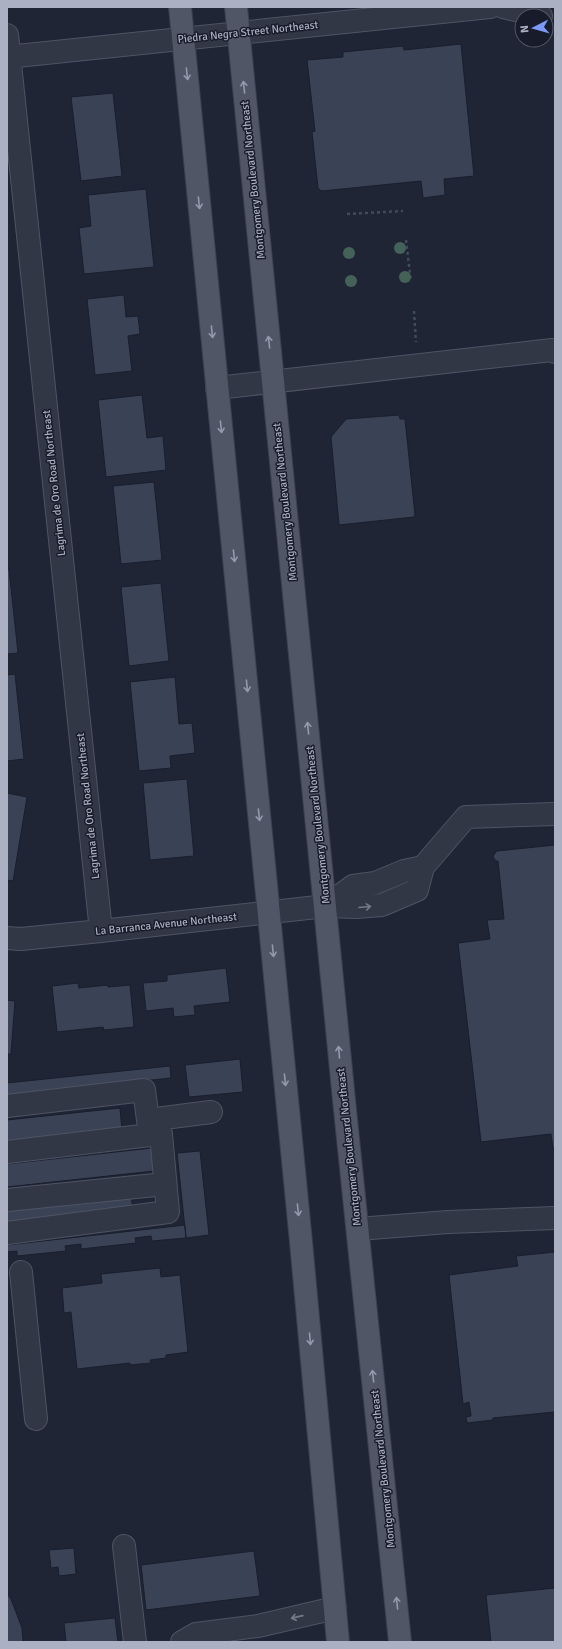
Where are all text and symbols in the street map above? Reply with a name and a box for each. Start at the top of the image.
north arrow [514,8,554,48]
street label: Piedra Negra Street Northeast [177,18,319,46]
text: N [518,25,531,33]
one-way arrow [183,67,190,80]
one-way arrow [240,81,247,94]
street label: Montgomery Boulevard Northeast [238,100,268,260]
one-way arrow [196,196,203,209]
one-way arrow [208,325,216,338]
one-way arrow [265,336,273,349]
street label: Lagrima de Oro Road Northeast [40,409,68,557]
one-way arrow [218,420,225,433]
street label: Montgomery Boulevard Northeast [270,422,300,582]
one-way arrow [230,549,238,562]
one-way arrow [243,679,250,692]
one-way arrow [304,722,312,735]
street label: Lagrima de Oro Road Northeast [74,732,102,880]
street label: Montgomery Boulevard Northeast [303,745,333,905]
one-way arrow [256,808,263,821]
one-way arrow [358,903,371,910]
street label: La Barranca Avenue Northeast [94,910,238,938]
one-way arrow [269,944,276,957]
one-way arrow [336,1046,343,1059]
street label: Montgomery Boulevard Northeast [334,1067,364,1227]
one-way arrow [282,1073,289,1086]
one-way arrow [294,1203,302,1216]
one-way arrow [306,1332,313,1345]
one-way arrow [369,1370,377,1383]
street label: Montgomery Boulevard Northeast [368,1389,398,1549]
one-way arrow [393,1597,400,1610]
one-way arrow [291,1613,304,1621]

